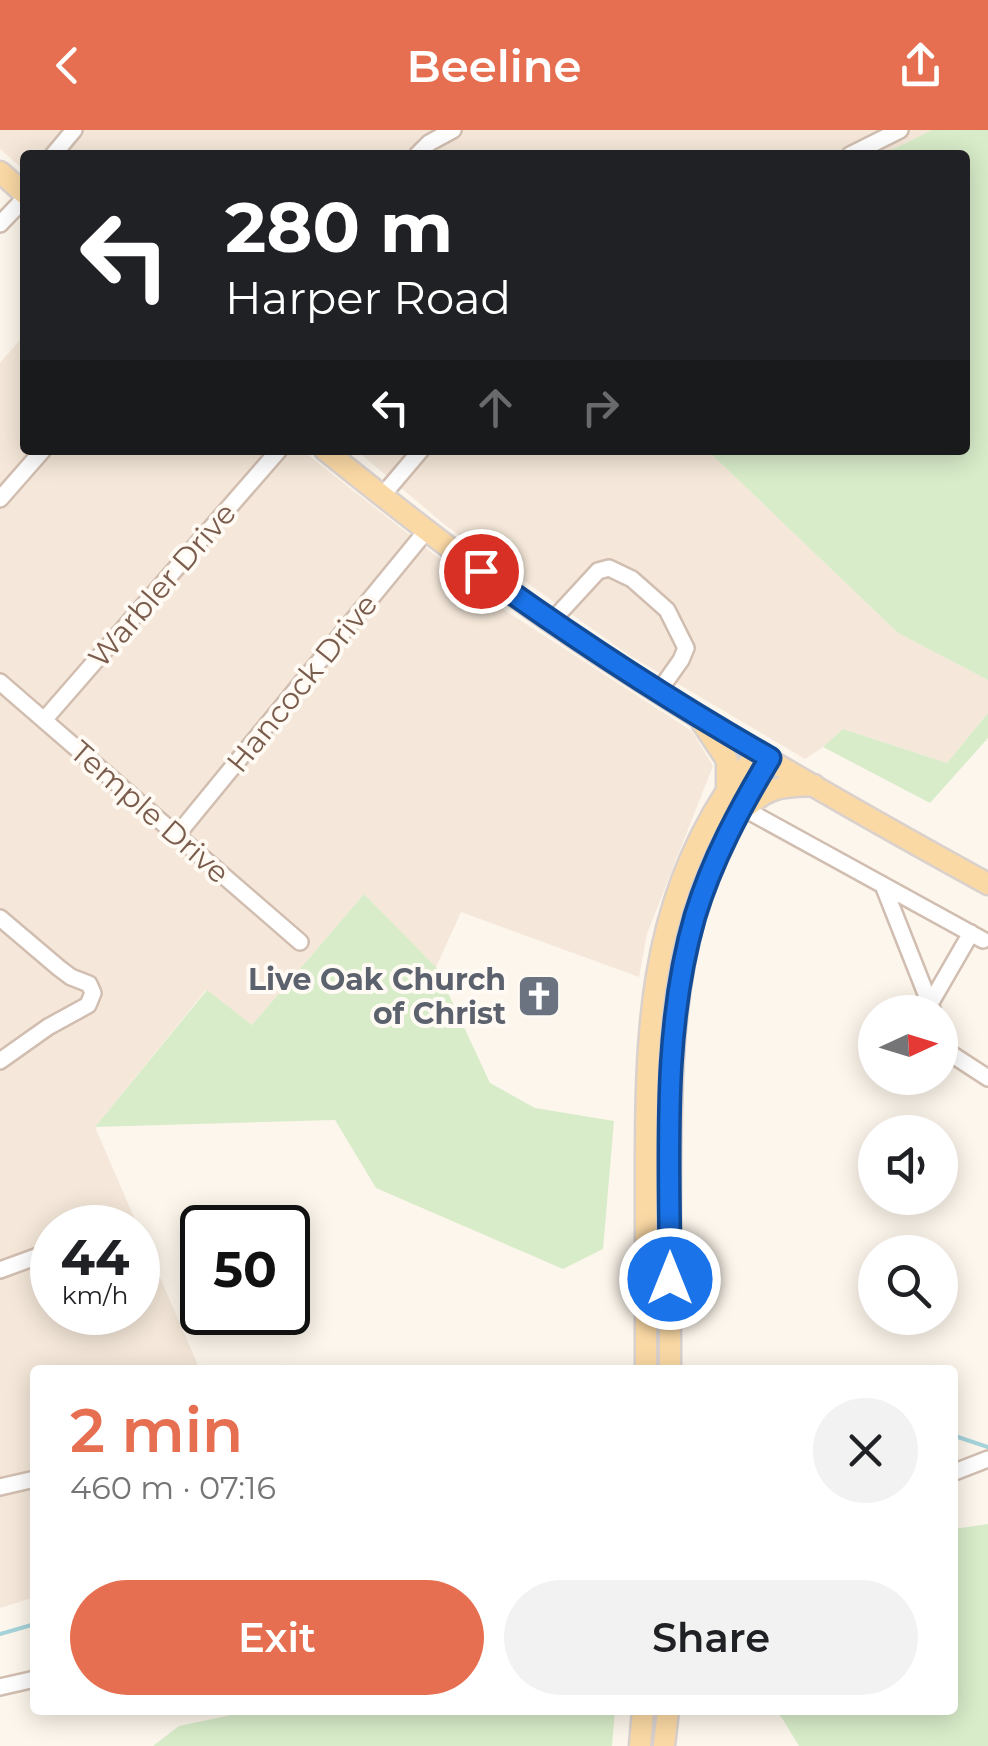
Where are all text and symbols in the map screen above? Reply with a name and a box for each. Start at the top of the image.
icon: back [40,38,95,93]
text: Beeline [406,38,582,93]
icon: share [893,38,948,93]
text: 280 m [225,184,453,270]
icon: left [60,190,190,320]
text: Harper Road [225,270,511,325]
icon: left [363,380,418,435]
icon: ahead [468,380,523,435]
icon: right [573,380,628,435]
street label: Warbler Drive [80,495,244,675]
pin [439,529,524,614]
icon: arrive [454,544,509,599]
street label: Hancock Drive [219,586,385,780]
street label: Temple Drive [63,733,237,891]
place label: Live Oak Church of Christ [248,961,506,1032]
church icon: Live Oak Church of Christ [516,973,562,1019]
north arrow [858,995,958,1095]
map controls [858,995,958,1335]
button: sound [858,1115,958,1215]
speed limit sign: 50 [180,1205,310,1335]
text: 44 [61,1227,129,1288]
position arrow [618,1227,722,1331]
button: search [858,1235,958,1335]
text: km/h [62,1280,128,1310]
text: 2 min [70,1394,243,1467]
button: close [813,1398,918,1503]
text: 460 m · 07:16 [70,1468,276,1507]
button: Exit [70,1580,484,1695]
button: Share [504,1580,918,1695]

